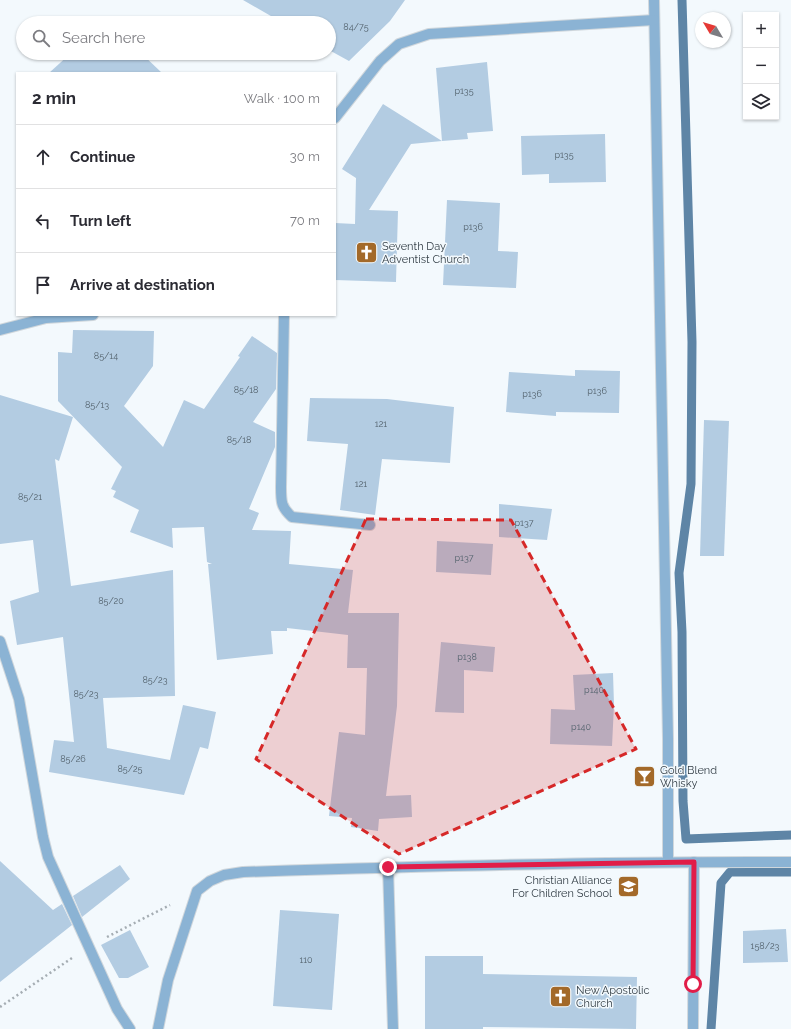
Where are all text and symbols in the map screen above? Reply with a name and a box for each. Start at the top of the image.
north arrow [695,12,731,48]
map controls [743,12,779,120]
button: + [743,12,779,48]
search box [16,16,336,60]
house number: 84/75 [343,22,369,32]
icon: search [30,27,52,49]
text: Search here [62,29,145,47]
button: − [743,48,779,84]
button: layers [743,84,779,120]
house number: p135 [454,86,474,96]
text: 2 min [32,88,76,108]
text: Walk · 100 m [244,91,320,106]
icon: ahead [32,146,54,168]
text: Continue [70,148,135,166]
text: 30 m [290,149,320,164]
house number: p135 [554,150,574,160]
icon: left [32,210,54,232]
text: Turn left [70,212,131,230]
text: 70 m [290,213,320,228]
house number: p136 [463,222,483,232]
church icon: Seventh Day Adventist Church [353,239,379,265]
place label: Seventh Day Adventist Church [382,240,469,266]
icon: arrive [32,274,54,296]
text: Arrive at destination [70,276,215,294]
house number: 85/14 [94,351,118,361]
house number: 85/18 [234,385,258,395]
house number: p136 [587,386,607,396]
house number: p136 [522,389,542,399]
house number: 85/13 [85,400,109,410]
house number: 121 [375,419,387,429]
house number: 85/18 [227,435,251,445]
house number: 121 [355,479,367,489]
house number: 85/21 [18,492,42,502]
house number: p137 [515,518,534,528]
house number: p137 [455,553,474,563]
house number: 85/20 [98,596,124,606]
house number: p138 [457,652,477,662]
house number: 85/23 [143,675,168,685]
house number: p140 [584,685,604,695]
house number: 85/23 [74,689,99,699]
house number: p140 [571,722,591,732]
house number: 85/26 [60,754,86,764]
bar icon: Gold Blend Whisky [632,763,658,789]
house number: 85/25 [117,764,143,774]
place label: Gold Blend Whisky [660,764,717,790]
route end [379,858,397,876]
school or university icon: Christian Alliance For Children School [615,873,641,899]
place label: Christian Alliance For Children School [512,874,613,900]
house number: 158/23 [751,941,780,951]
house number: 110 [299,955,313,965]
route start [684,975,702,993]
church icon: New Apostolic Church [547,983,573,1009]
place label: New Apostolic Church [576,984,649,1010]

